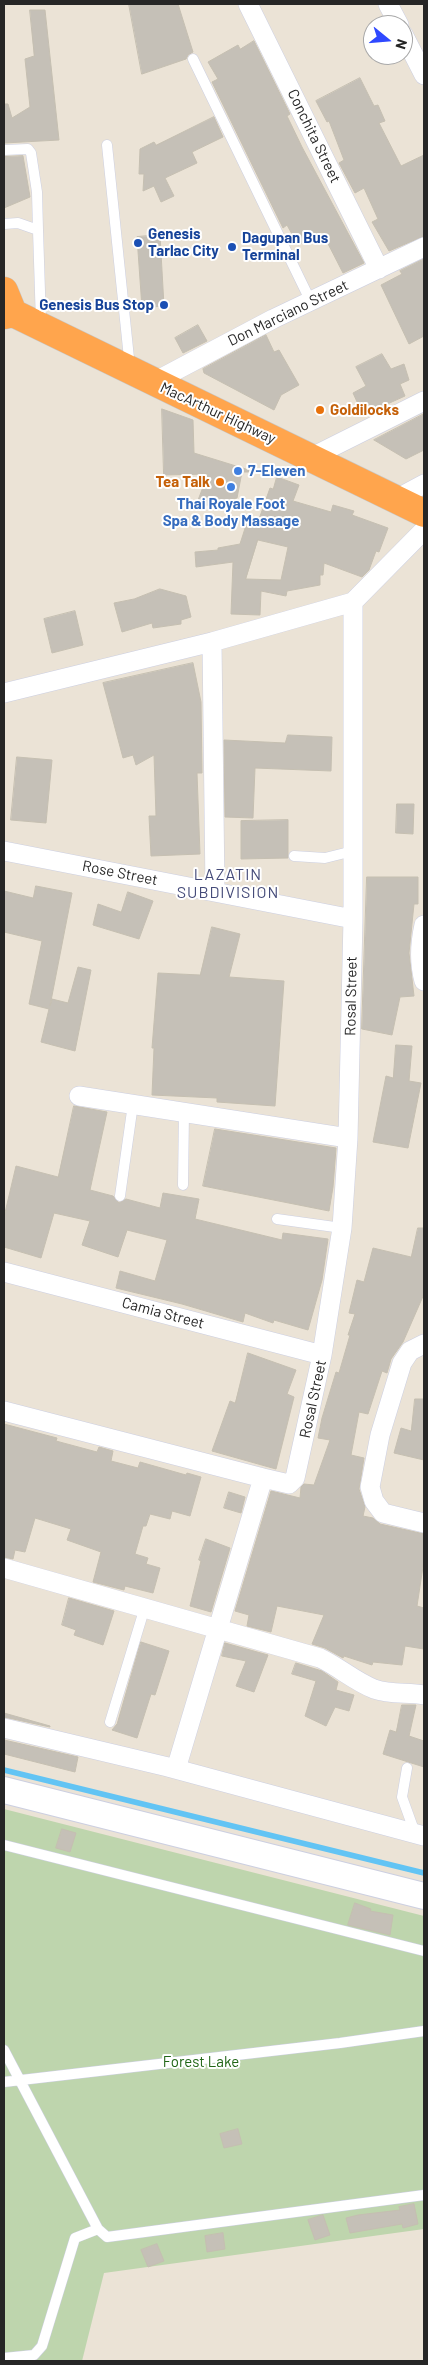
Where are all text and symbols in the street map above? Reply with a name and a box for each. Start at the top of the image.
north arrow [363,15,413,65]
text: N [392,37,411,51]
street label: Conchita Street [284,86,344,186]
place label: Genesis Tarlac City [148,225,219,260]
place label: Dagupan Bus Terminal [242,229,328,264]
marker: Genesis Tarlac City [132,237,144,249]
marker: Dagupan Bus Terminal [226,241,238,253]
street label: Don Marciano Street [225,276,351,350]
place label: Genesis Bus Stop [39,296,154,314]
marker: Genesis Bus Stop [158,299,170,311]
street label: MacArthur Highway [157,378,279,448]
place label: Goldilocks [330,401,399,419]
marker: Goldilocks [314,404,326,416]
place label: 7-Eleven [248,462,305,480]
marker: 7-Eleven [232,465,244,477]
place label: Tea Talk [156,473,210,491]
marker: Tea Talk [214,476,226,488]
marker: Thai Royale Foot Spa & Body Massage [225,481,237,493]
place label: Thai Royale Foot Spa & Body Massage [163,495,299,530]
street label: Rose Street [81,857,159,889]
district label: LAZATIN SUBDIVISION [175,865,281,903]
street label: Rosal Street [341,956,361,1036]
street label: Camia Street [120,1293,206,1333]
street label: Rosal Street [296,1358,330,1440]
park label: Forest Lake [163,2053,239,2071]

